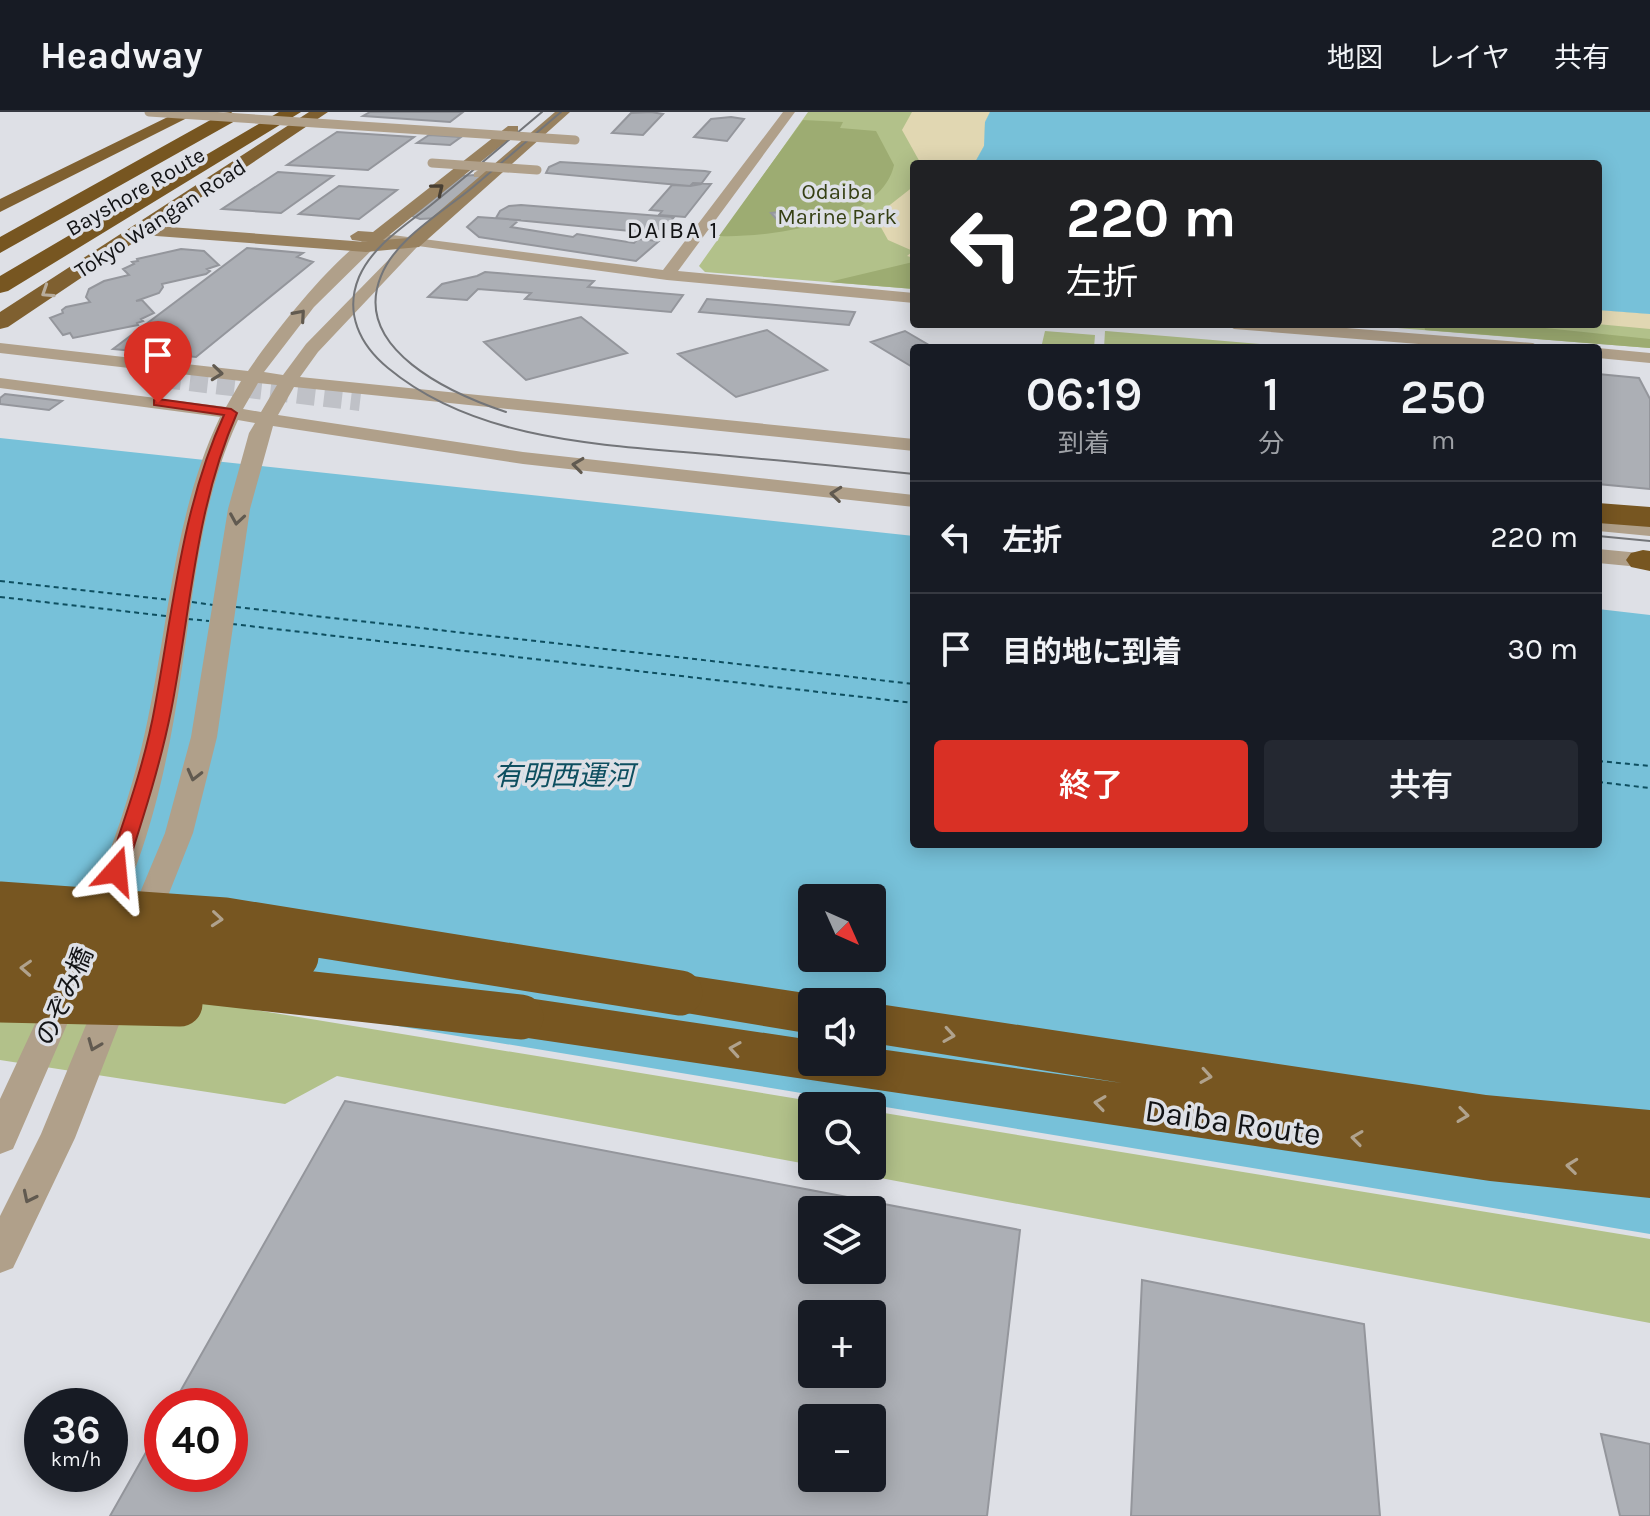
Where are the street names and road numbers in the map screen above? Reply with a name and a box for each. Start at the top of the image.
street label: Bayshore Route [62,142,209,242]
street label: Tokyo Wangan Road [70,154,251,284]
street label: のぞみ橋 [29,942,100,1050]
street label: Daiba Route [1143,1092,1323,1153]

